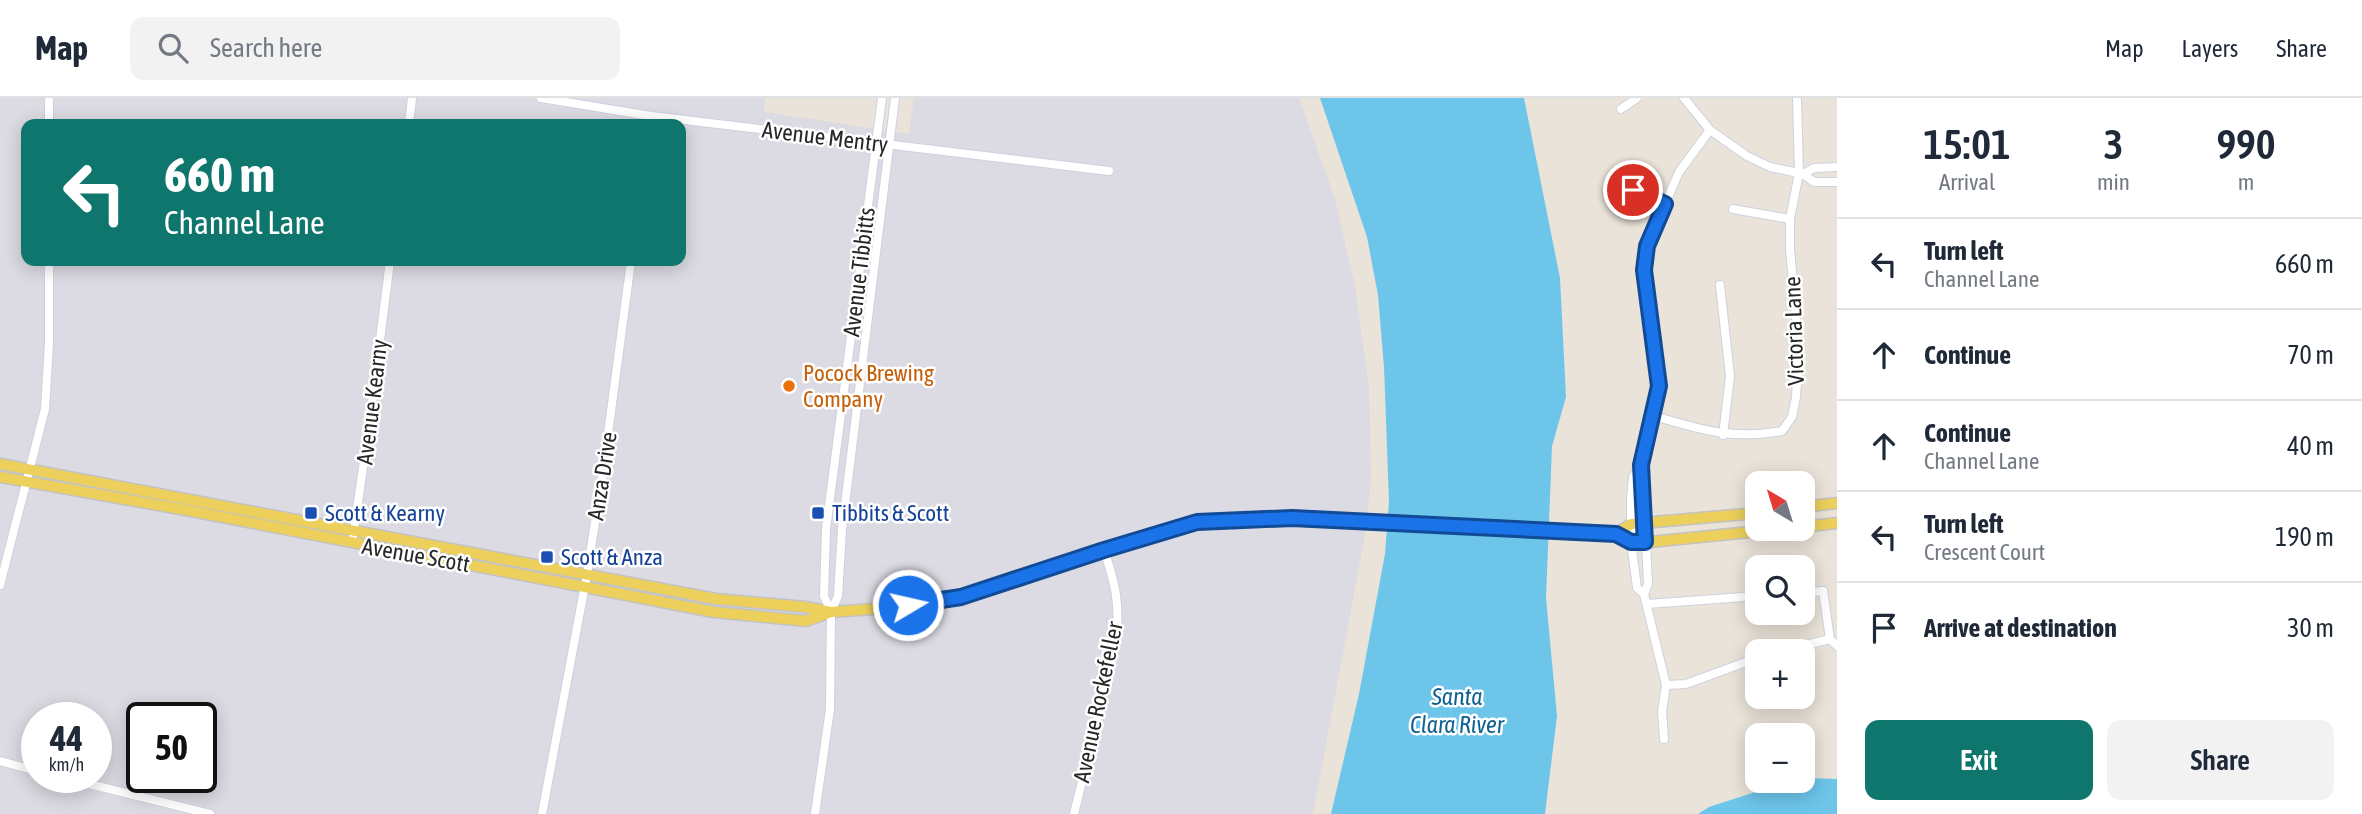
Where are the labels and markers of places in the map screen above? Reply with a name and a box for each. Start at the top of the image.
pin [1603,160,1663,220]
place label: Pocock Brewing Company [803,360,934,412]
marker: Pocock Brewing Company [781,378,797,394]
place label: Scott & Kearny [325,500,445,526]
place label: Tibbits & Scott [832,500,949,526]
marker: Scott & Kearny [303,505,319,521]
marker: Tibbits & Scott [810,505,826,521]
place label: Scott & Anza [561,544,663,570]
marker: Scott & Anza [539,549,555,565]

